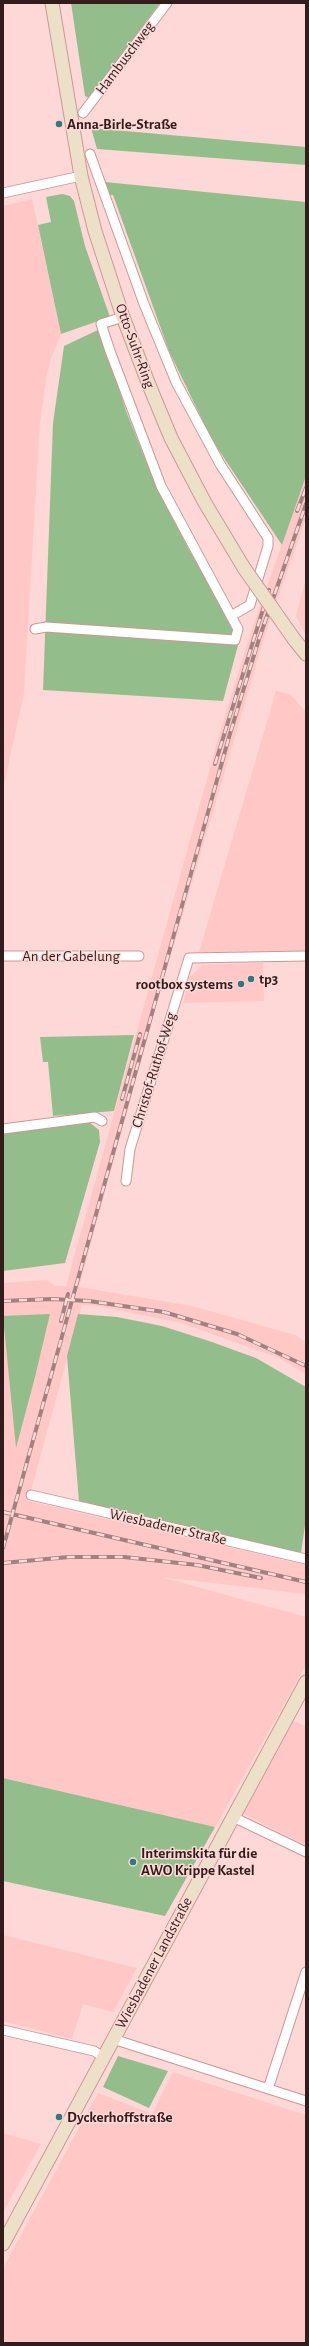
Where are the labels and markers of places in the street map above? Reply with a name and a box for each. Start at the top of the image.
place label: Anna-Birle-Straße [67,115,177,133]
marker: Anna-Birle-Straße [54,119,64,129]
place label: tp3 [259,970,278,988]
marker: tp3 [246,974,256,984]
place label: rootbox systems [136,975,233,993]
marker: rootbox systems [236,979,246,989]
place label: Interimskita für die AWO Krippe Kastel [141,1844,257,1879]
marker: Interimskita für die AWO Krippe Kastel [128,1857,138,1867]
place label: Dyckerhoffstraße [67,2108,173,2126]
marker: Dyckerhoffstraße [54,2112,64,2122]

